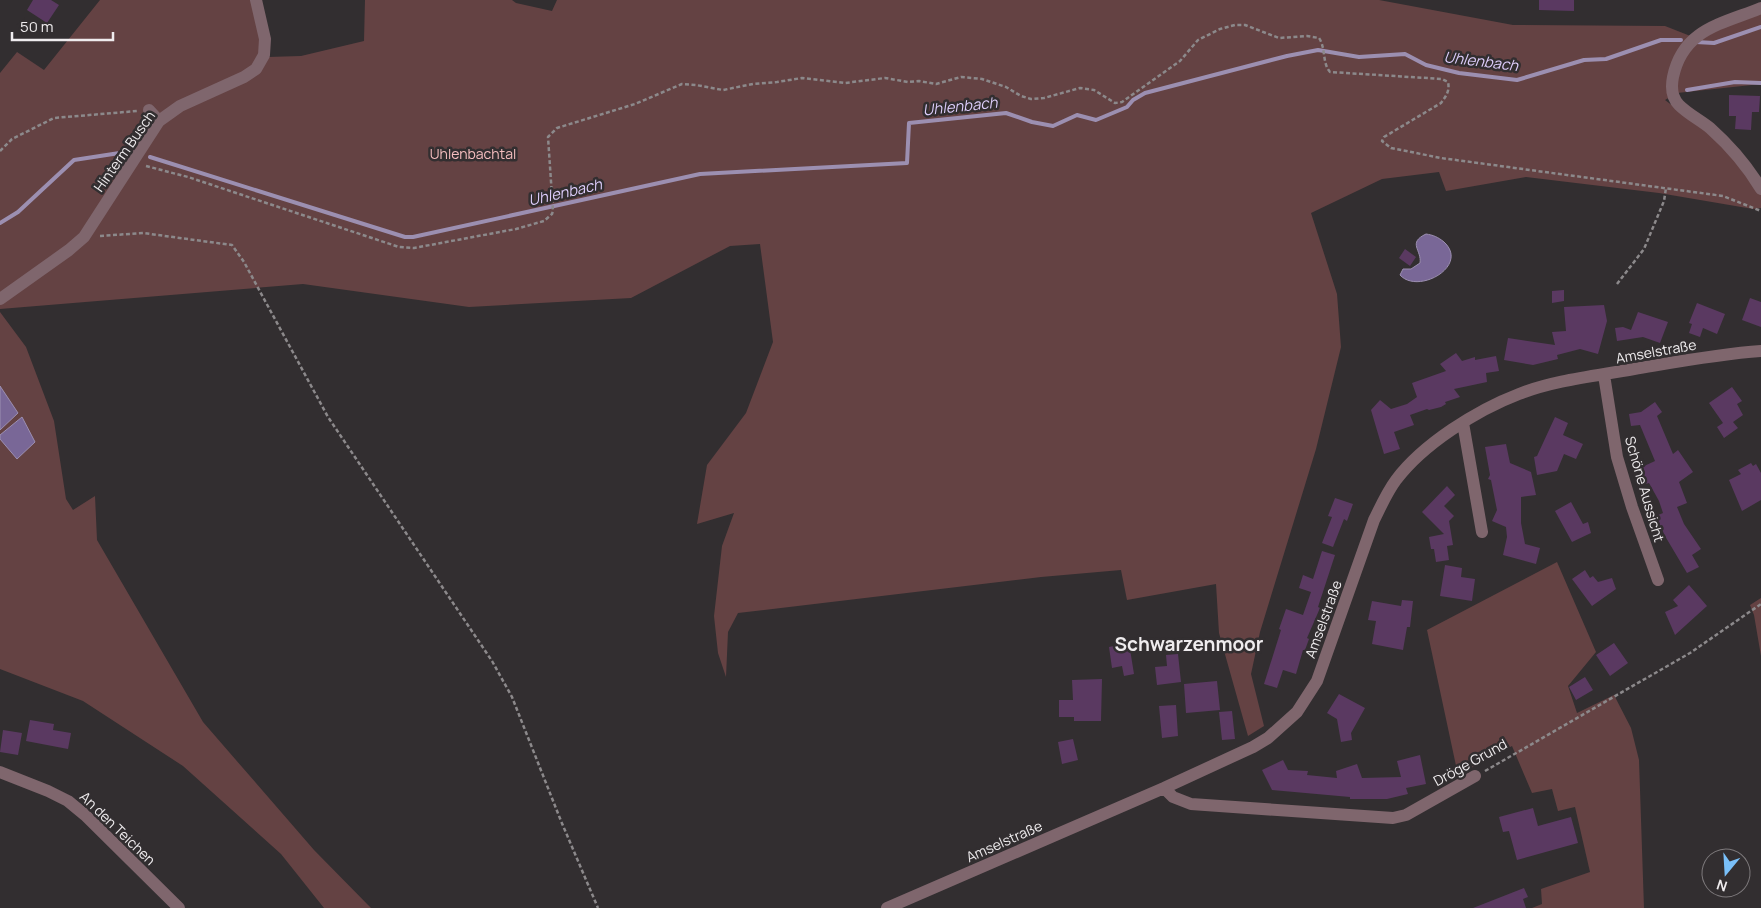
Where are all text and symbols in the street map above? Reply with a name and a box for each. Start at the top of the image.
scale bar [12,10,114,42]
text: 50 m [20,16,54,37]
water label: Uhlenbach [1443,46,1520,76]
water label: Uhlenbach [922,92,999,120]
street label: Hinterm Busch [89,107,159,195]
park label: Uhlenbachtal [430,144,516,163]
water label: Uhlenbach [526,173,605,211]
street label: Amselstraße [1614,335,1698,367]
street label: Schöne Aussicht [1621,434,1669,544]
street label: Amselstraße [1300,577,1346,661]
district label: Schwarzenmoor [1115,631,1264,657]
street label: Dröge Grund [1430,734,1510,790]
street label: An den Teichen [76,787,160,869]
street label: Amselstraße [963,816,1045,866]
north arrow [1701,848,1751,898]
text: N [1714,875,1730,896]

